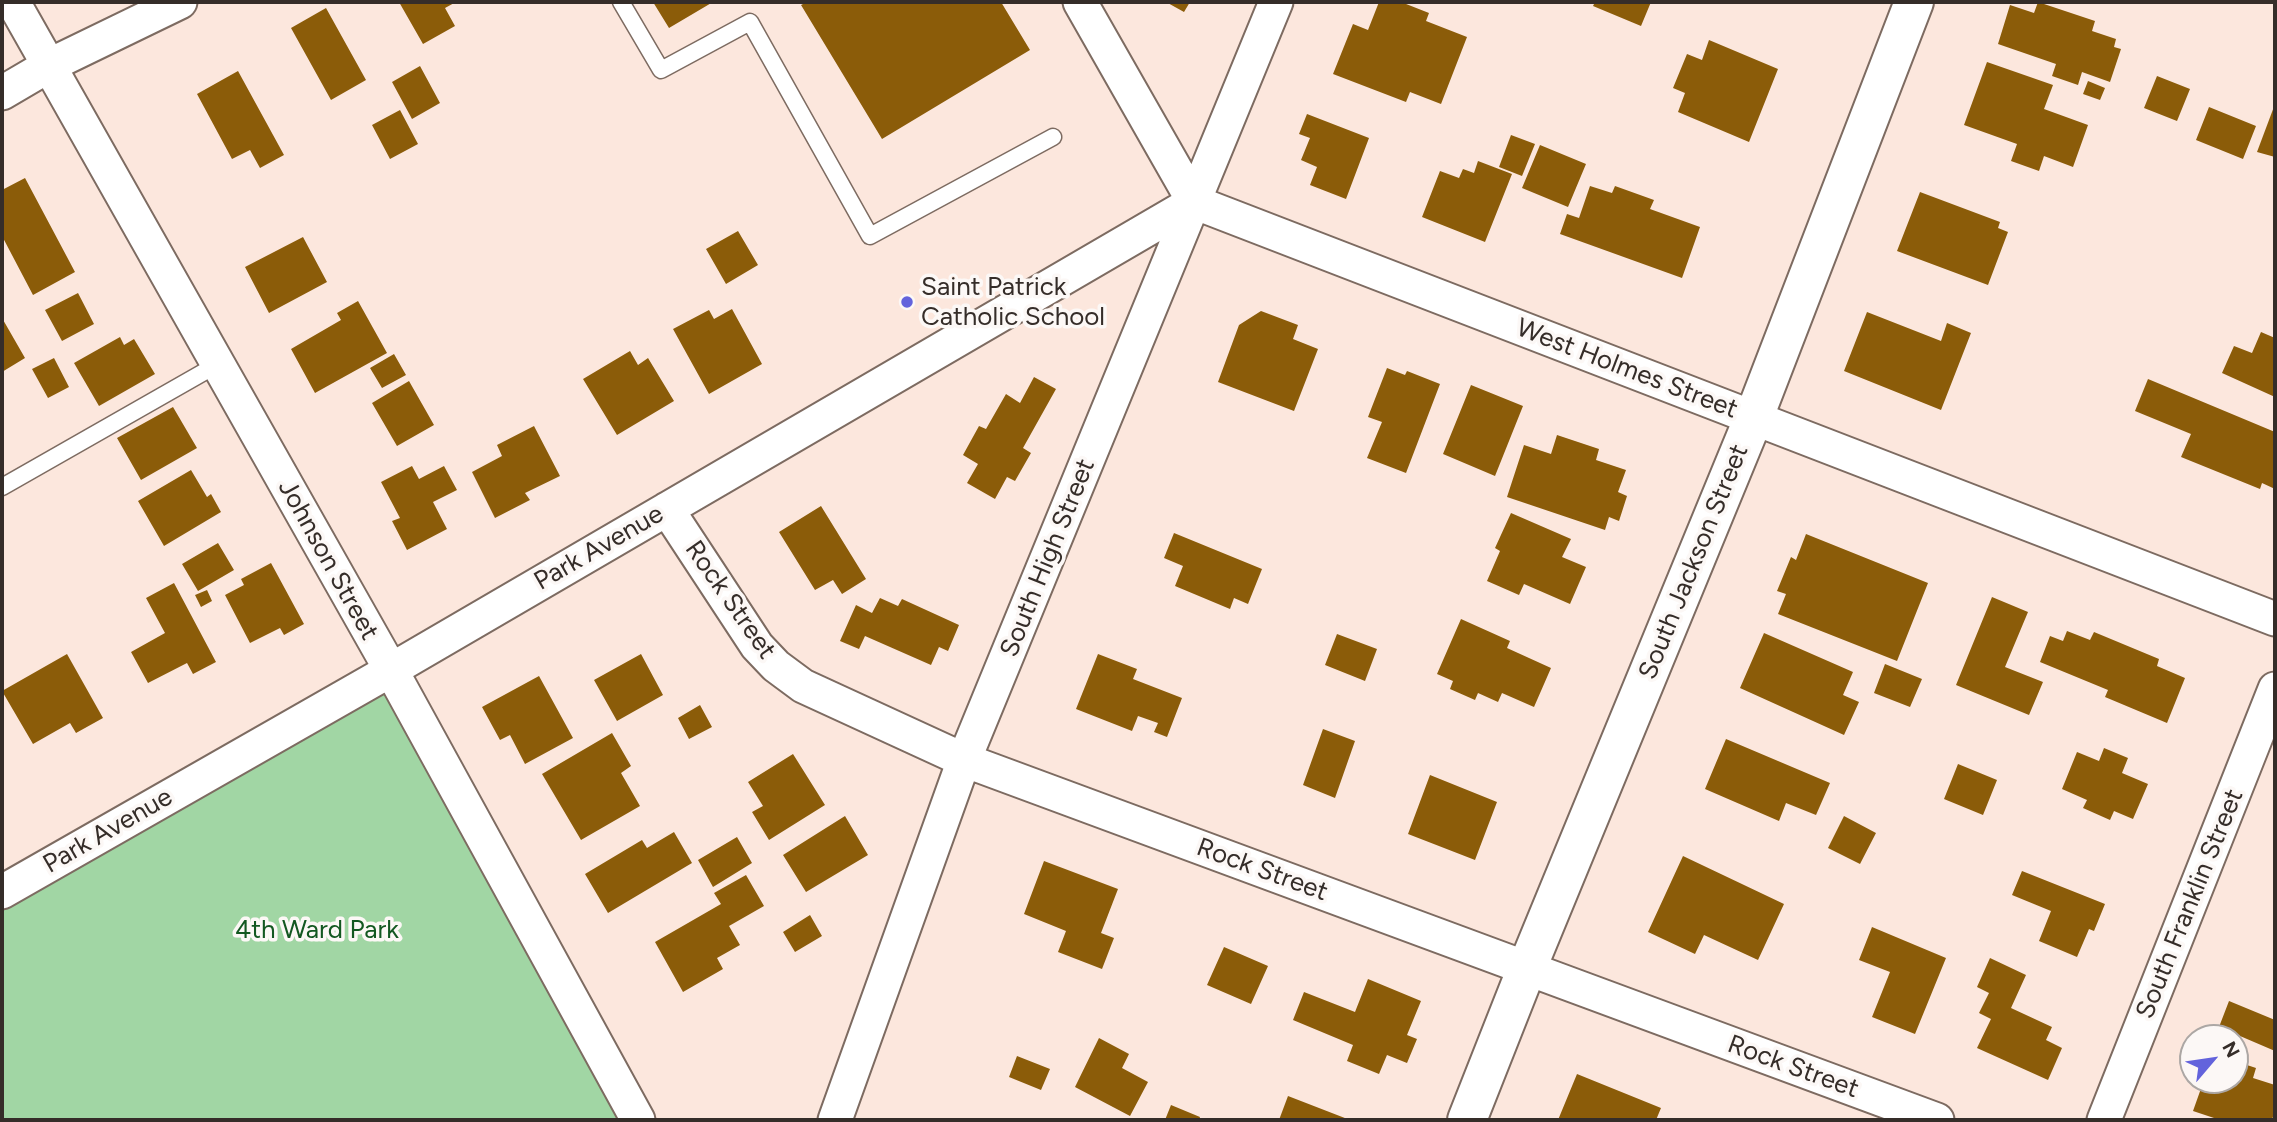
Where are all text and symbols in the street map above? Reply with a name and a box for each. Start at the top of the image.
place label: Saint Patrick Catholic School [921,271,1105,332]
marker: Saint Patrick Catholic School [899,294,915,310]
street label: West Holmes Street [1512,312,1742,426]
street label: South Jackson Street [1633,440,1755,684]
street label: South High Street [994,454,1102,662]
street label: Johnson Street [271,474,385,646]
street label: Park Avenue [529,499,669,597]
street label: Rock Street [678,535,782,665]
street label: Park Avenue [38,782,178,880]
street label: South Franklin Street [2130,785,2250,1023]
street label: Rock Street [1192,832,1332,908]
park label: 4th Ward Park [235,914,399,946]
north arrow [2179,1024,2249,1094]
street label: Rock Street [1723,1029,1863,1105]
text: N [2217,1038,2245,1062]

